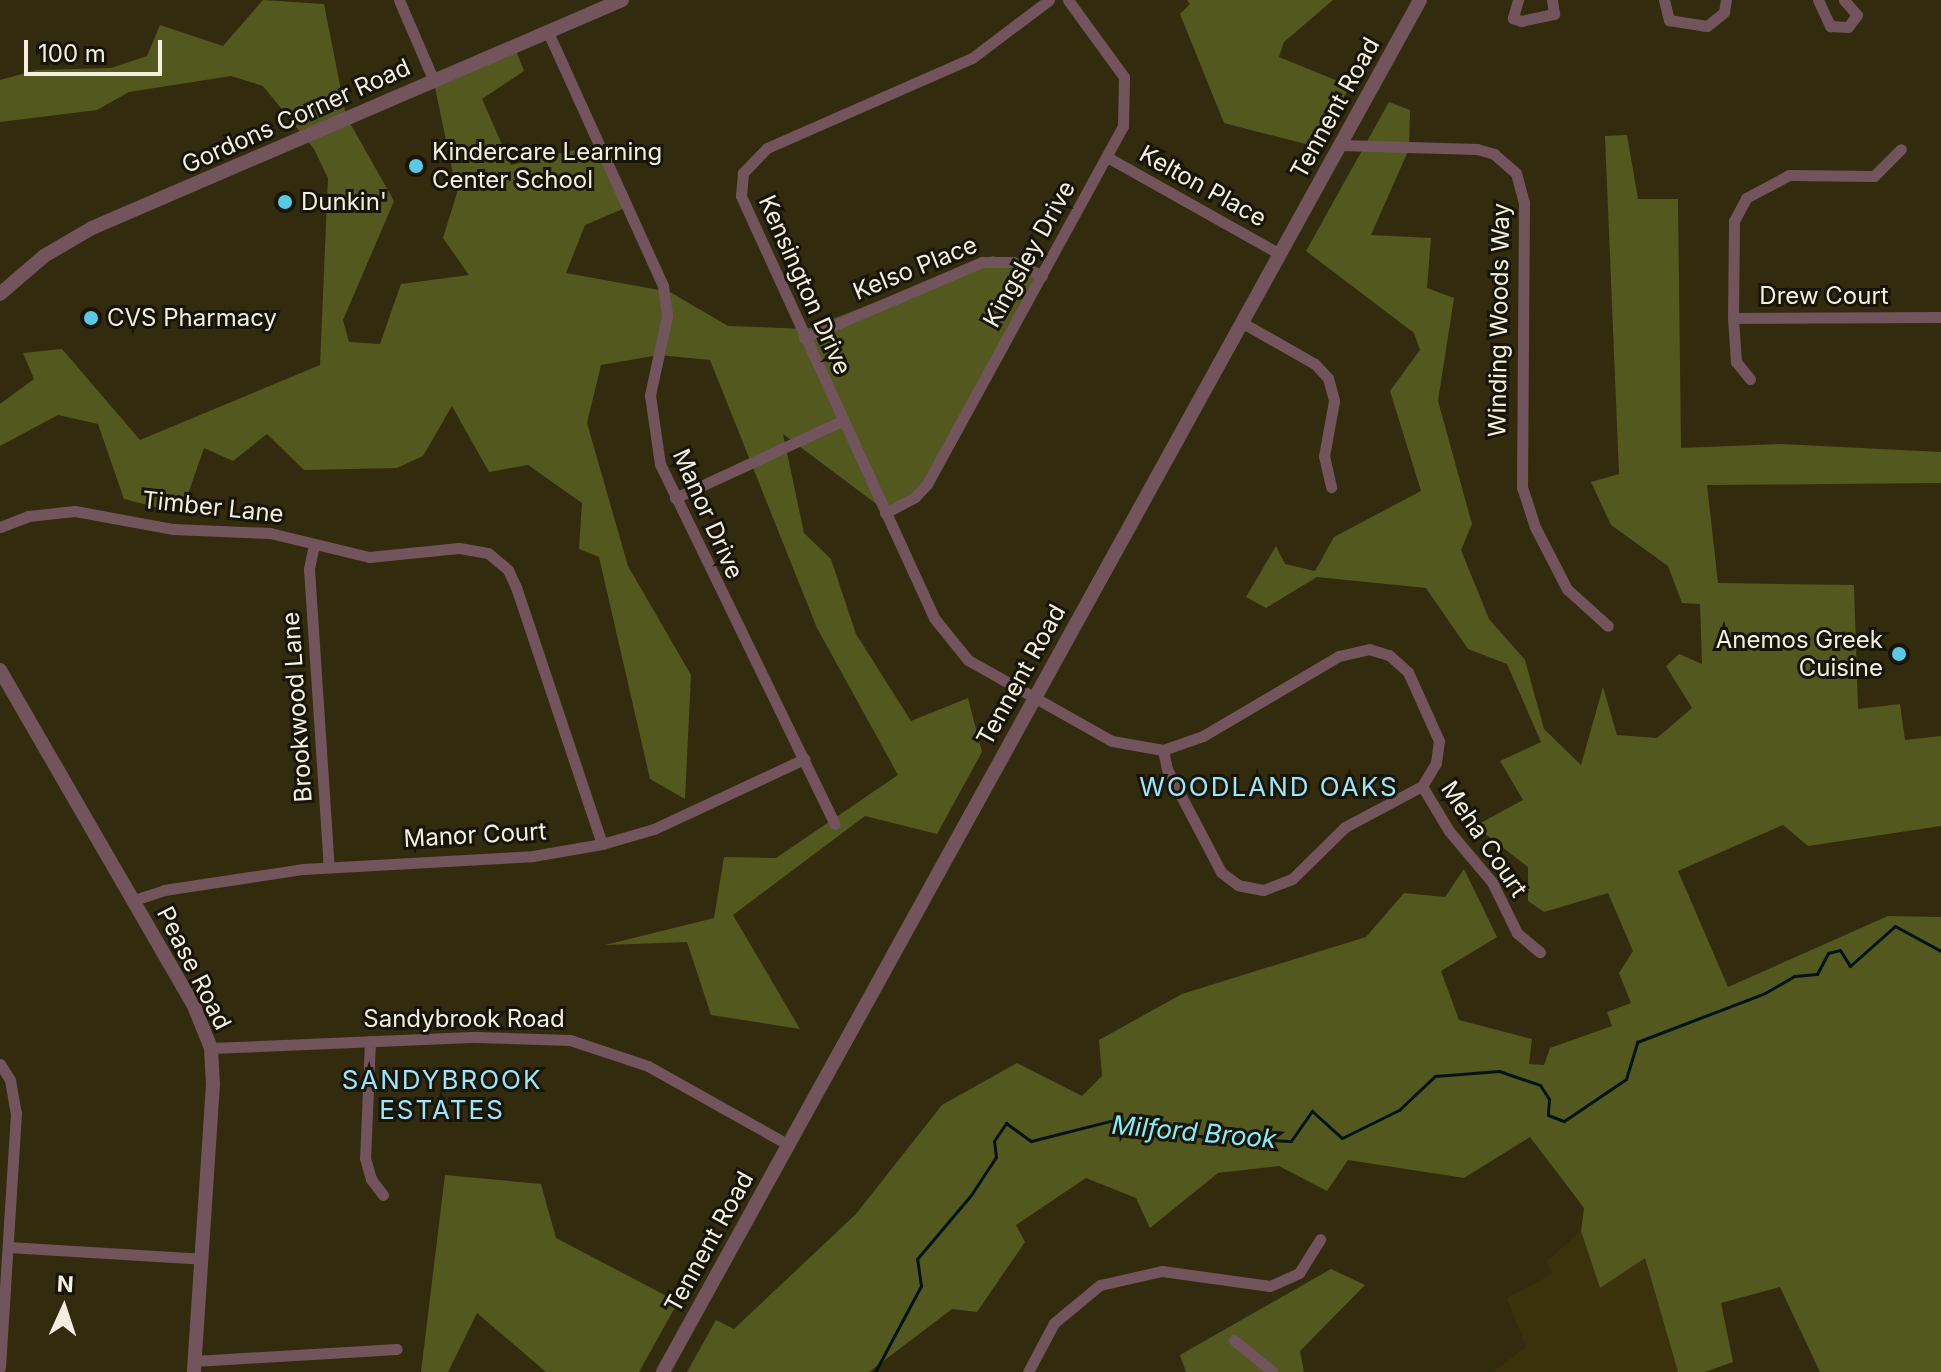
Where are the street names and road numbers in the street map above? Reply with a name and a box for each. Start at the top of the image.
street label: Tennent Road [1284,33,1386,183]
street label: Gordons Corner Road [177,53,415,179]
street label: Kelton Place [1135,139,1271,233]
street label: Kingsley Drive [977,176,1081,332]
street label: Kensington Drive [753,191,857,379]
street label: Winding Woods Way [1483,203,1515,437]
street label: Kelso Place [849,230,981,306]
street label: Drew Court [1759,282,1889,310]
street label: Manor Drive [667,445,749,583]
street label: Timber Lane [141,485,285,529]
street label: Tennent Road [970,600,1072,750]
street label: Brookwood Lane [276,611,318,803]
street label: Meha Court [1435,776,1533,902]
street label: Manor Court [403,817,547,853]
street label: Pease Road [151,902,237,1034]
street label: Sandybrook Road [363,1005,565,1033]
street label: Tennent Road [658,1167,760,1317]

